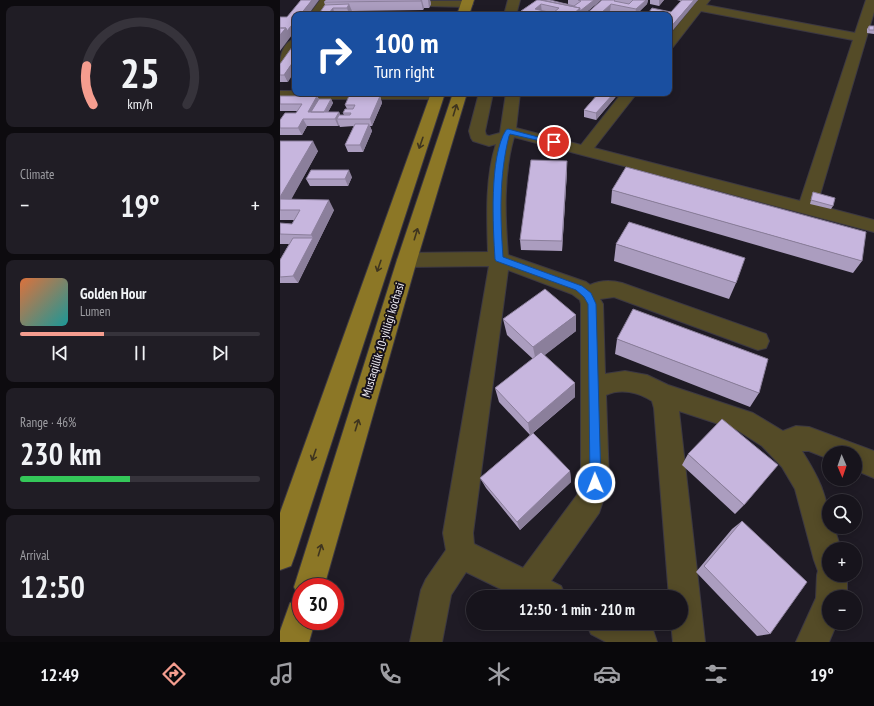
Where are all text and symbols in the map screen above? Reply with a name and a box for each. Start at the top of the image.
text: 100 m [374,24,438,61]
icon: right [308,28,360,80]
text: 25 [120,45,160,98]
text: Turn right [374,60,434,83]
text: km/h [127,93,153,112]
one-way arrow [452,103,459,116]
pin [537,125,571,159]
icon: arrive [543,131,565,153]
one-way arrow [417,137,424,150]
text: Climate [20,166,54,183]
text: 19° [120,186,160,225]
text: − [20,191,29,219]
text: + [251,191,260,219]
one-way arrow [413,227,420,240]
one-way arrow [375,260,382,273]
street label: Mustaqillik 10-yilligi ko'chasi [358,281,407,399]
text: Golden Hour [80,284,147,303]
text: Lumen [80,303,110,320]
icon: previous [49,342,71,364]
icon: pause [129,342,151,364]
icon: next [209,342,231,364]
text: Range · 46% [20,414,76,431]
one-way arrow [354,419,361,432]
text: 230 km [20,434,101,473]
north arrow [822,446,862,486]
map controls [822,446,862,630]
one-way arrow [310,449,317,462]
position arrow [574,462,616,504]
button: search [822,494,862,534]
button: + [822,542,862,582]
one-way arrow [317,543,324,556]
text: Arrival [20,547,49,564]
text: 12:50 [20,567,85,606]
speed limit sign: 30 [292,578,344,630]
button: − [822,590,862,630]
text: 12:50 · 1 min · 210 m [519,600,635,619]
icon: directions [160,660,188,688]
icon: music [268,660,296,688]
icon: phone [376,660,404,688]
icon: climate [485,660,513,688]
icon: car [593,660,621,688]
icon: filters [702,660,730,688]
text: 12:49 [40,663,79,686]
text: 19° [810,663,834,686]

